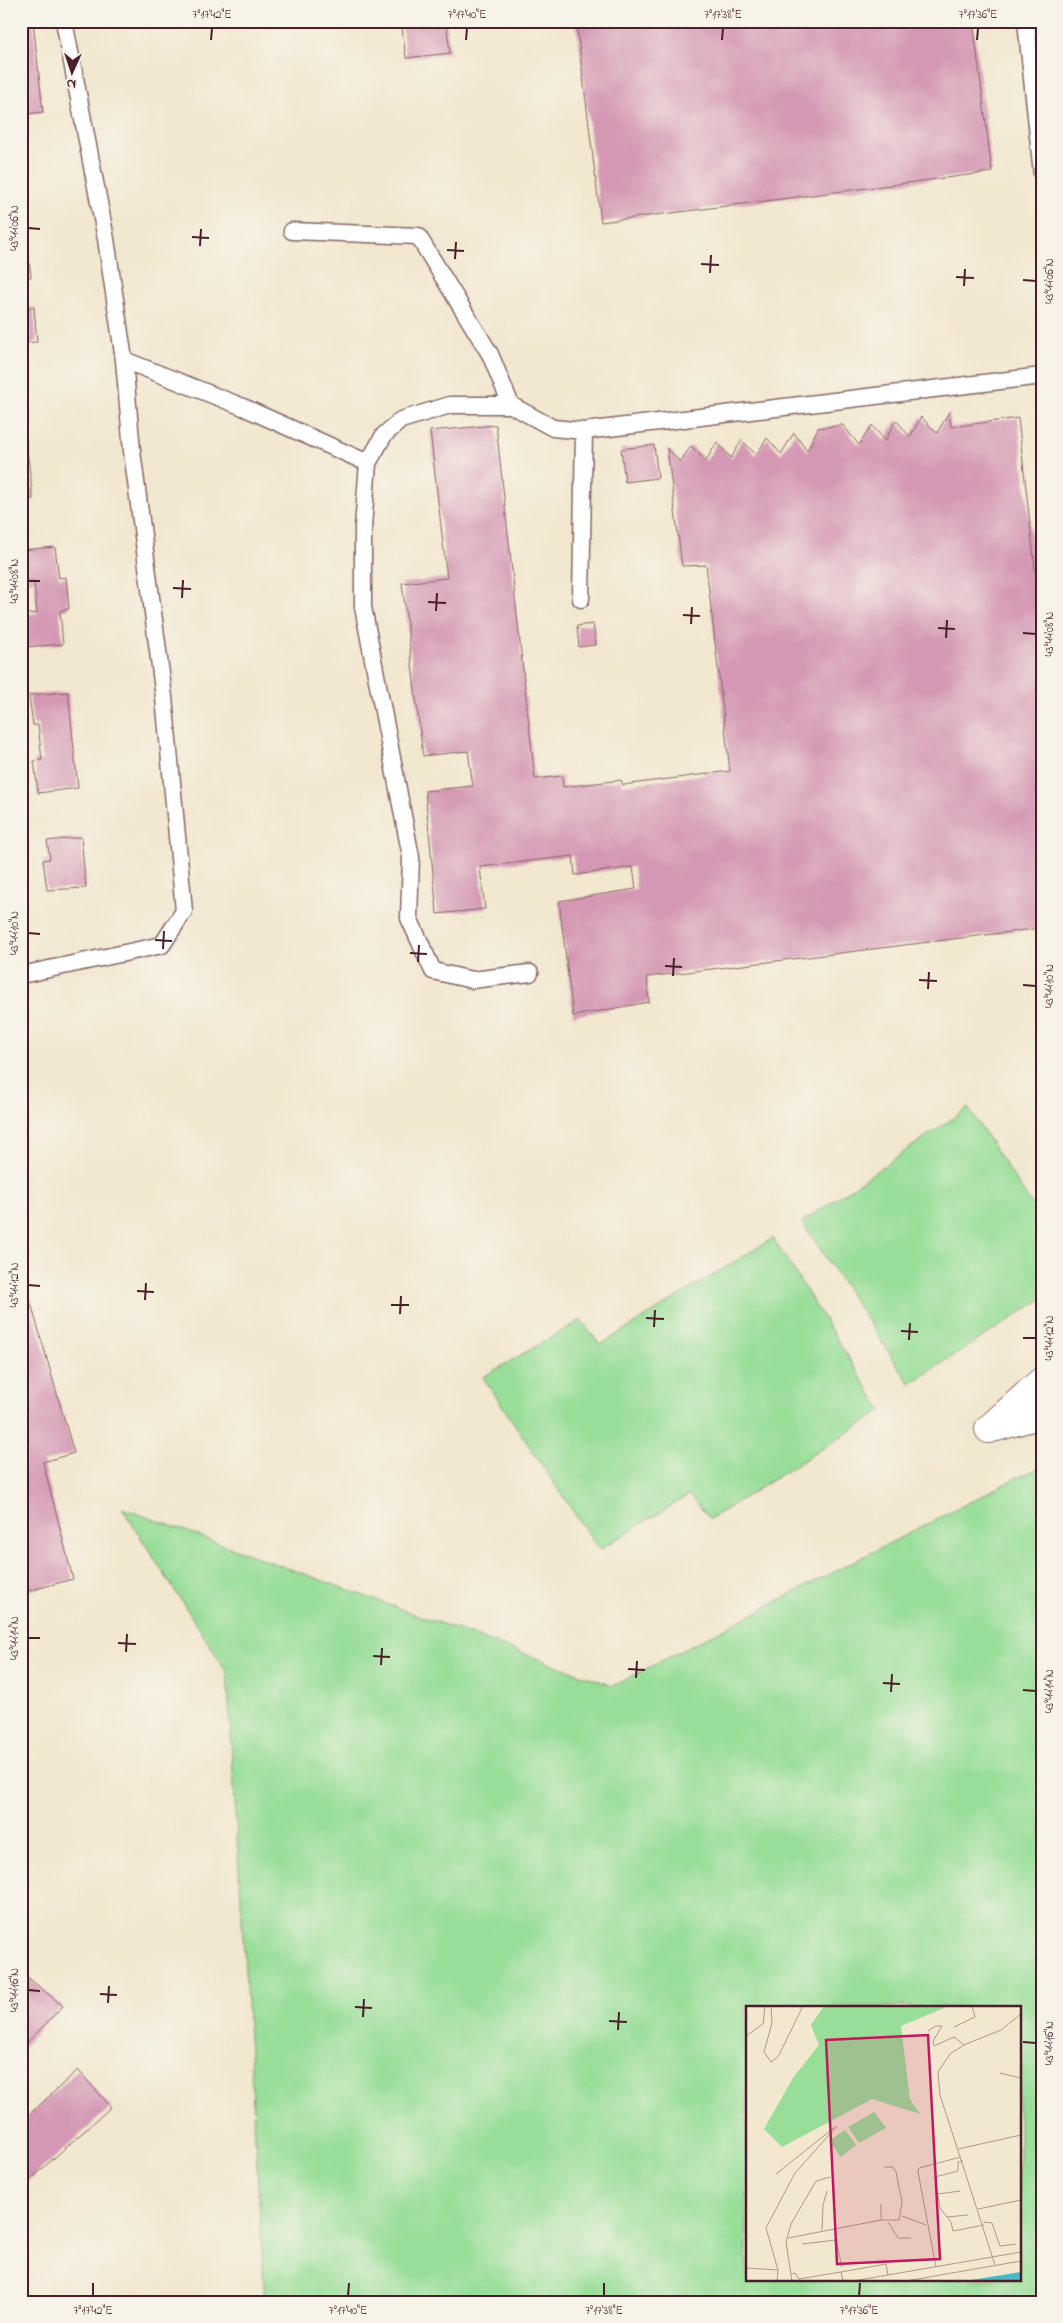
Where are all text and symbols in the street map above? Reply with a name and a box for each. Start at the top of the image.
text: 7°17'42"E [192,6,232,24]
text: 7°17'40"E [448,6,486,24]
text: 7°17'38"E [704,6,742,24]
text: 7°17'36"E [959,6,997,24]
north arrow [48,48,98,98]
text: N [66,73,77,94]
text: 43°44'06"N [6,205,24,251]
text: 43°44'06"N [1041,258,1059,304]
text: 43°44'08"N [6,559,24,603]
text: 43°44'08"N [1041,612,1059,656]
text: 43°44'10"N [6,911,24,955]
text: 43°44'10"N [1041,964,1059,1008]
text: 43°44'12"N [6,1263,24,1307]
text: 43°44'12"N [1041,1316,1059,1360]
text: 43°44'14"N [6,1616,24,1660]
text: 43°44'14"N [1041,1669,1059,1713]
text: 43°44'16"N [6,1968,24,2012]
inset map [746,2006,1020,2280]
text: 43°44'16"N [1041,2021,1059,2065]
text: 7°17'42"E [73,2302,113,2320]
text: 7°17'40"E [329,2302,367,2320]
text: 7°17'38"E [585,2302,623,2320]
text: 7°17'36"E [840,2302,878,2320]

